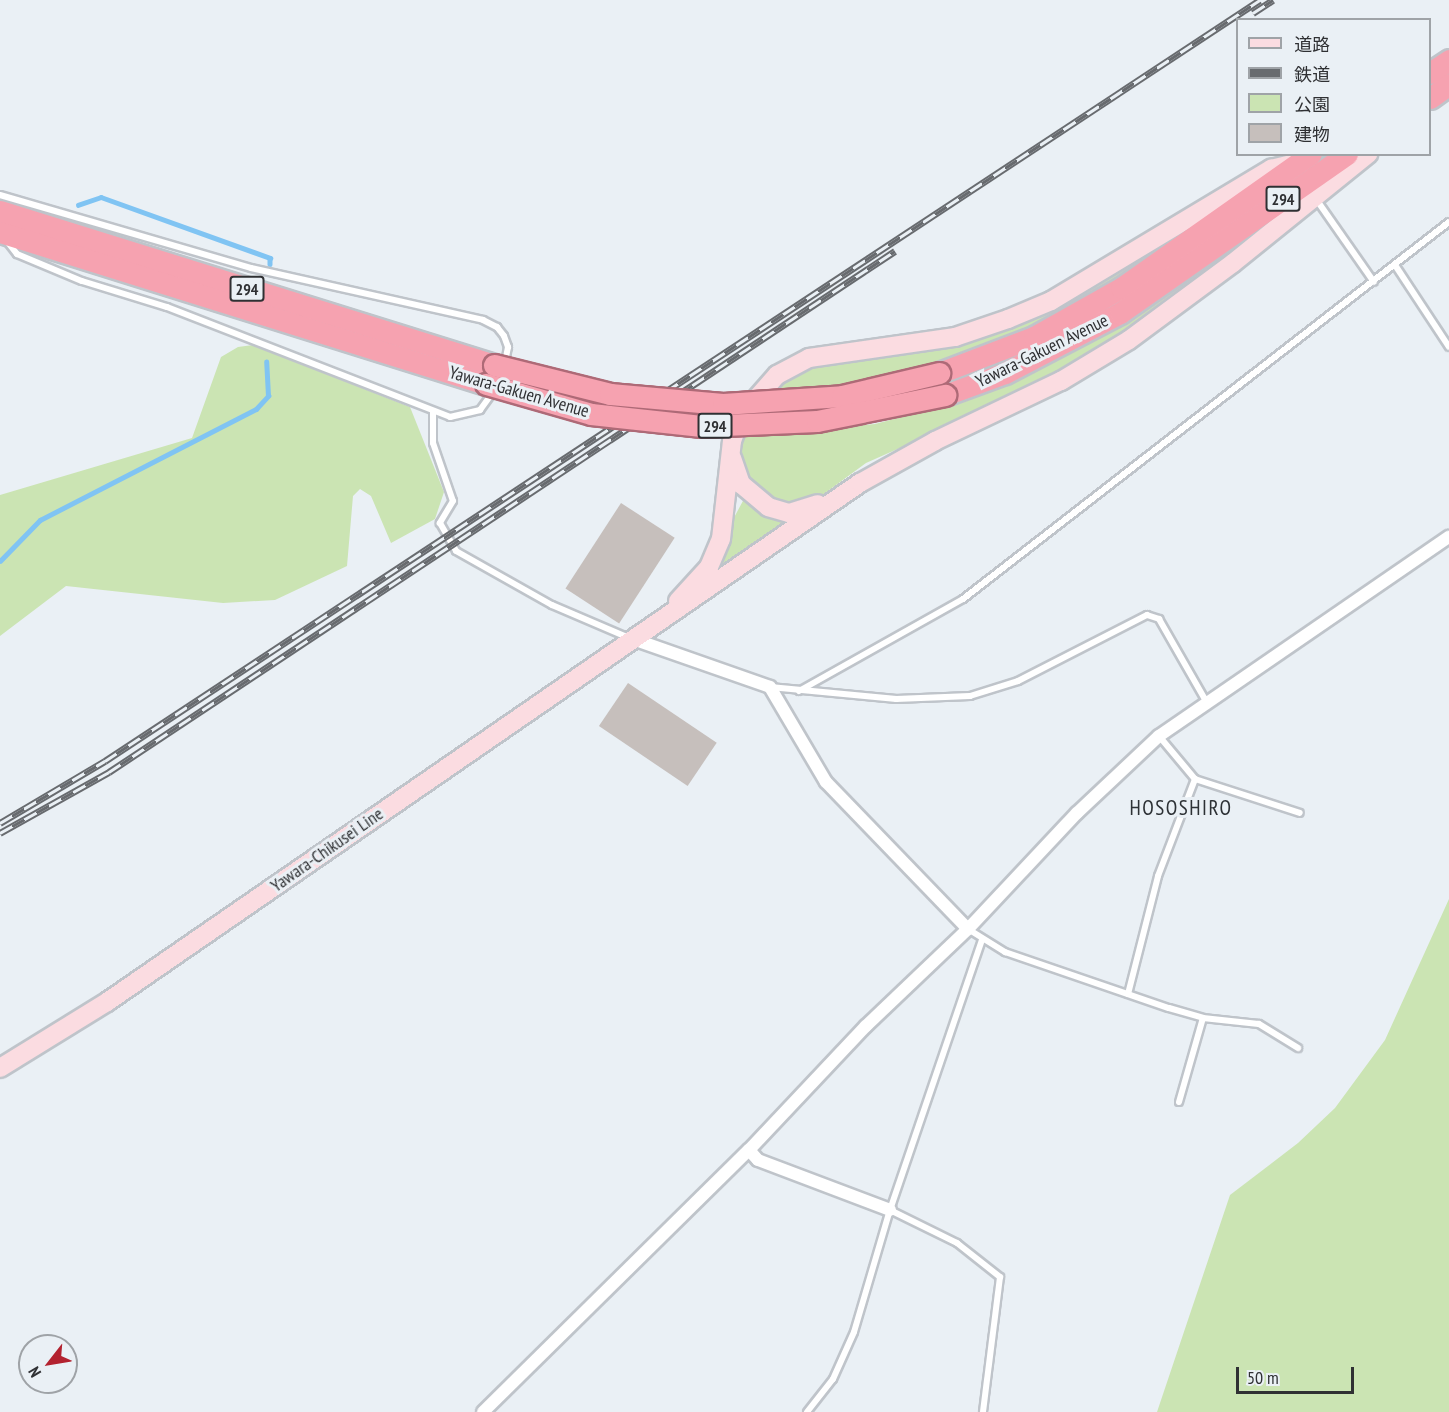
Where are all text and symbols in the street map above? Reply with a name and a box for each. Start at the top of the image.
legend [1236,18,1431,156]
text: 道路 [1294,33,1330,56]
text: 鉄道 [1294,63,1330,86]
text: 公園 [1294,93,1330,116]
text: 建物 [1294,123,1330,146]
road number: 294 [1265,186,1301,212]
road number: 294 [229,276,265,302]
street label: Yawara-Gakuen Avenue [972,309,1112,393]
street label: Yawara-Gakuen Avenue [446,362,592,422]
road number: 294 [697,413,733,439]
district label: HOSOSHIRO [1130,795,1232,821]
street label: Yawara-Chikusei Line [267,803,387,897]
north arrow [18,1334,78,1394]
scale bar [1239,1355,1358,1393]
text: N [23,1363,45,1381]
text: 50 m [1247,1366,1279,1389]

